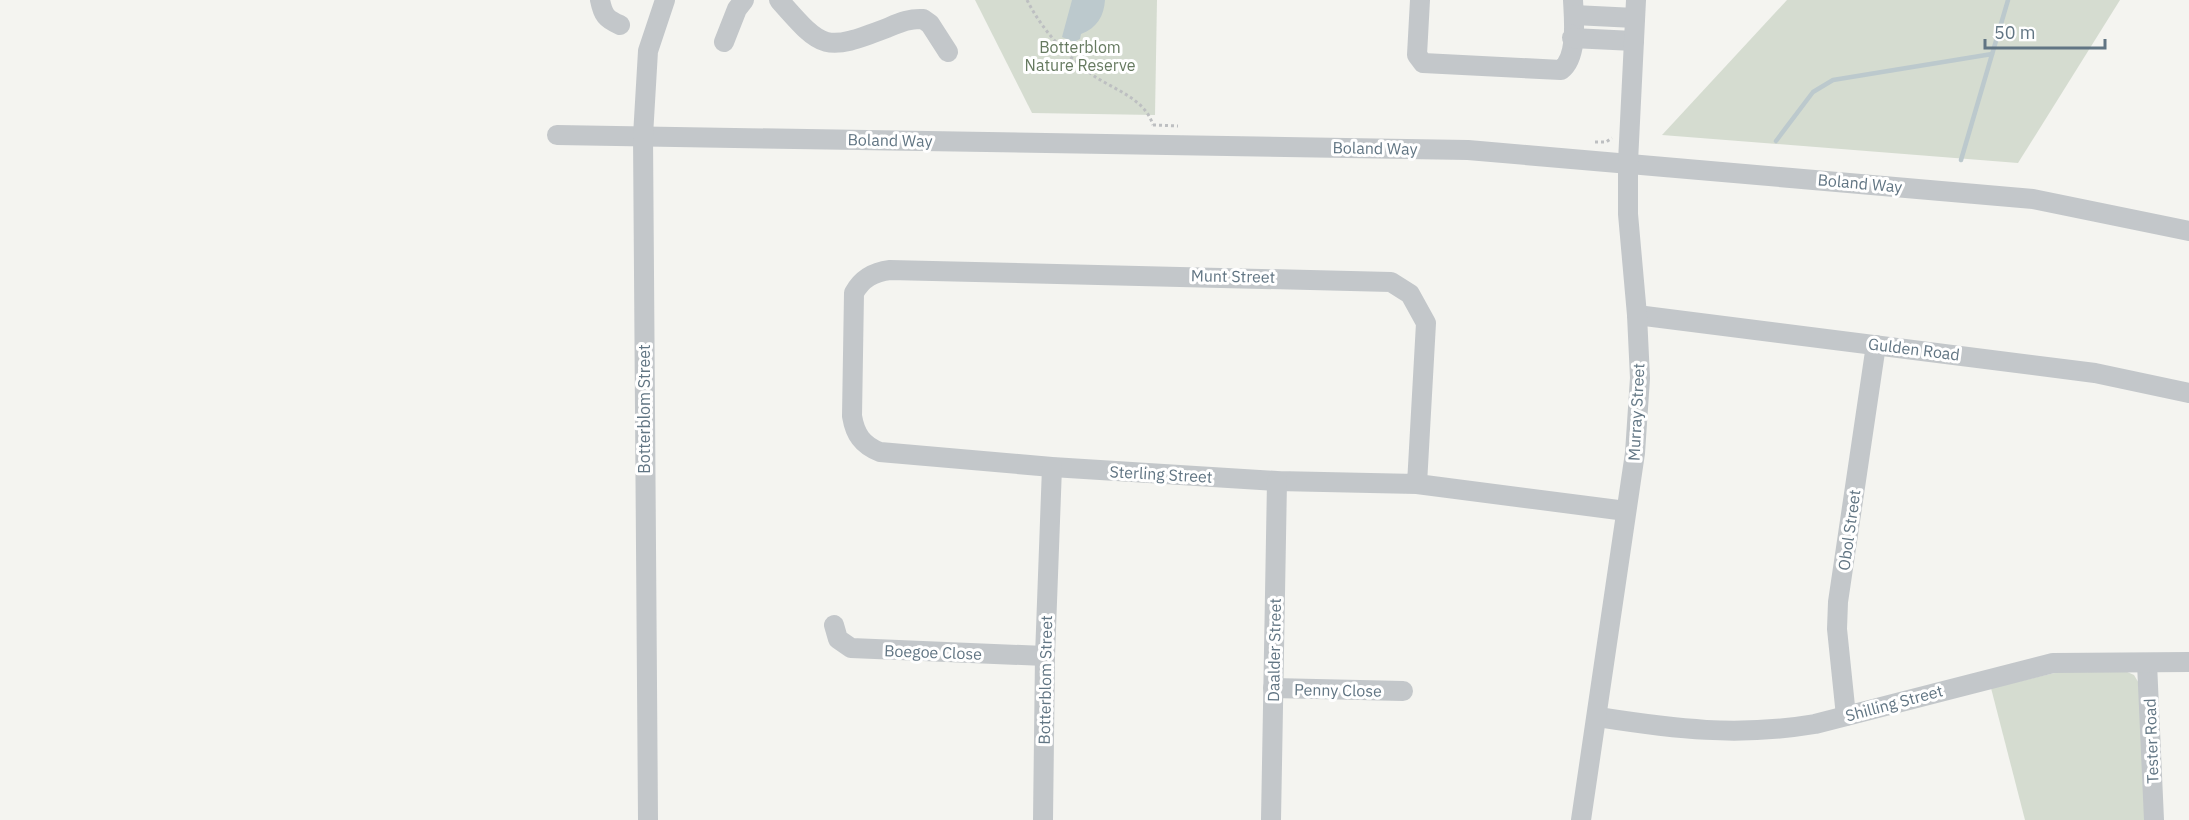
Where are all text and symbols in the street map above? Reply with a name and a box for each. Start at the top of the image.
scale bar [1985,12,2105,50]
text: 50 m [1994,21,2036,44]
park label: Botterblom Nature Reserve [1025,37,1136,75]
street label: Boland Way [847,129,933,151]
street label: Boland Way [1332,137,1418,159]
street label: Boland Way [1817,169,1903,197]
street label: Munt Street [1191,265,1275,287]
street label: Gulden Road [1867,333,1961,365]
street label: Botterblom Street [634,344,654,474]
street label: Murray Street [1623,363,1649,461]
street label: Sterling Street [1109,461,1213,487]
street label: Obol Street [1833,488,1865,572]
street label: Daalder Street [1263,598,1285,702]
street label: Botterblom Street [1034,615,1056,745]
street label: Boegoe Close [884,640,982,664]
street label: Penny Close [1294,679,1382,701]
street label: Shilling Street [1843,680,1945,726]
street label: Tester Road [2140,698,2162,784]

